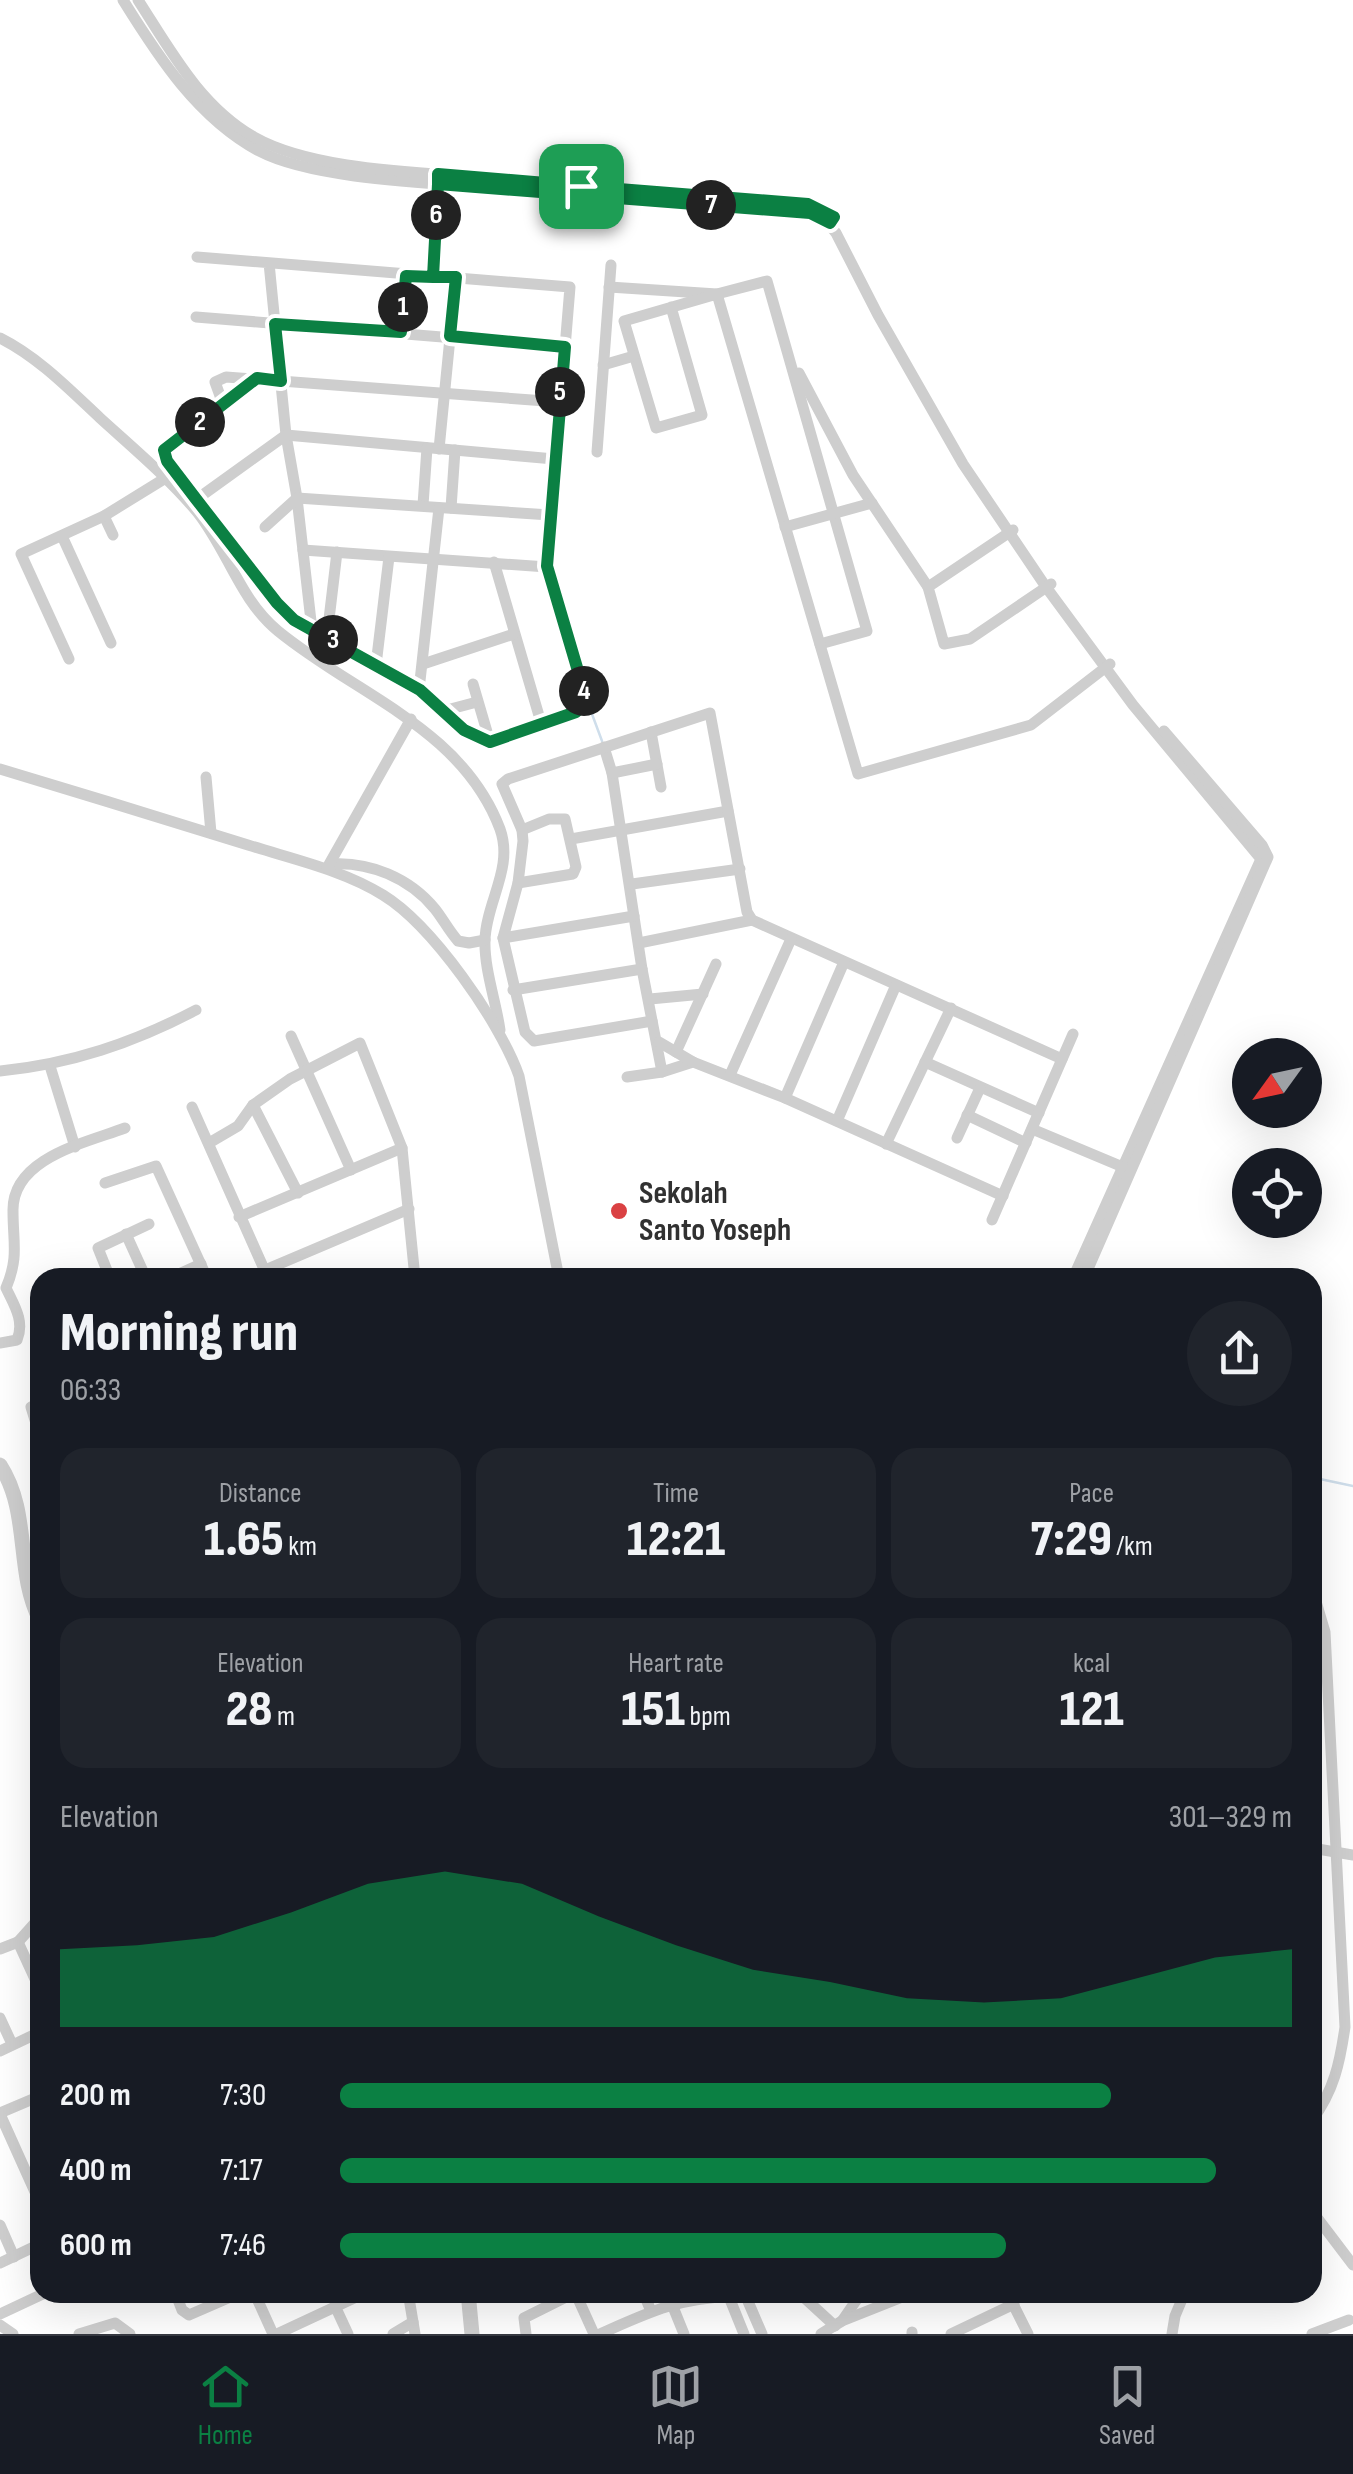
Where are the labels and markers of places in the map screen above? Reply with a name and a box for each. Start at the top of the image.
pin [539,144,624,229]
pin: 7 [686,180,736,230]
pin: 6 [411,190,461,240]
pin: 1 [378,282,428,332]
pin: 5 [535,367,585,417]
pin: 2 [175,397,225,447]
pin: 3 [308,615,358,665]
pin: 4 [559,666,609,716]
place label: Sekolah Santo Yoseph [639,1174,791,1250]
marker: Sekolah Santo Yoseph [608,1200,630,1222]

